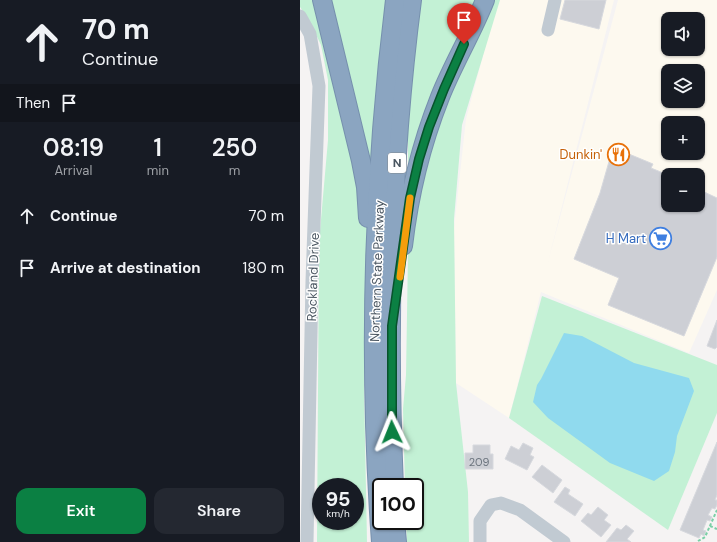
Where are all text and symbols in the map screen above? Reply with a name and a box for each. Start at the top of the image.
pin [447,3,481,44]
icon: arrive [453,9,475,31]
text: 70 m [82,11,150,48]
map controls [661,12,705,212]
button: sound [661,12,705,56]
icon: ahead [16,16,68,68]
text: Continue [82,47,158,71]
button: layers [661,64,705,108]
icon: arrive [58,92,80,114]
text: Then [16,93,50,113]
button: + [661,116,705,160]
text: 08:19 [43,132,104,163]
text: 1 [154,132,162,163]
text: 250 [212,132,257,163]
restaurant icon: Dunkin' [605,141,631,167]
place label: Dunkin' [560,146,602,163]
road number: N [388,153,406,173]
text: Arrival [54,162,92,179]
text: min [147,162,169,179]
text: m [229,162,240,179]
button: − [661,168,705,212]
street label: Northern State Parkway [366,200,388,342]
icon: ahead [16,205,38,227]
text: Continue [50,206,118,226]
text: 70 m [249,206,284,226]
supermarket icon: H Mart [648,225,674,251]
place label: H Mart [606,230,646,247]
street label: Rockland Drive [303,232,323,322]
icon: arrive [16,257,38,279]
text: Arrive at destination [50,258,201,278]
text: 180 m [243,258,284,278]
position arrow [371,411,413,453]
house number: 209 [469,455,489,469]
speed limit sign: 100 [372,478,424,530]
text: 95 [325,486,351,512]
button: Exit [16,488,146,534]
button: Share [154,488,284,534]
text: km/h [326,507,350,520]

